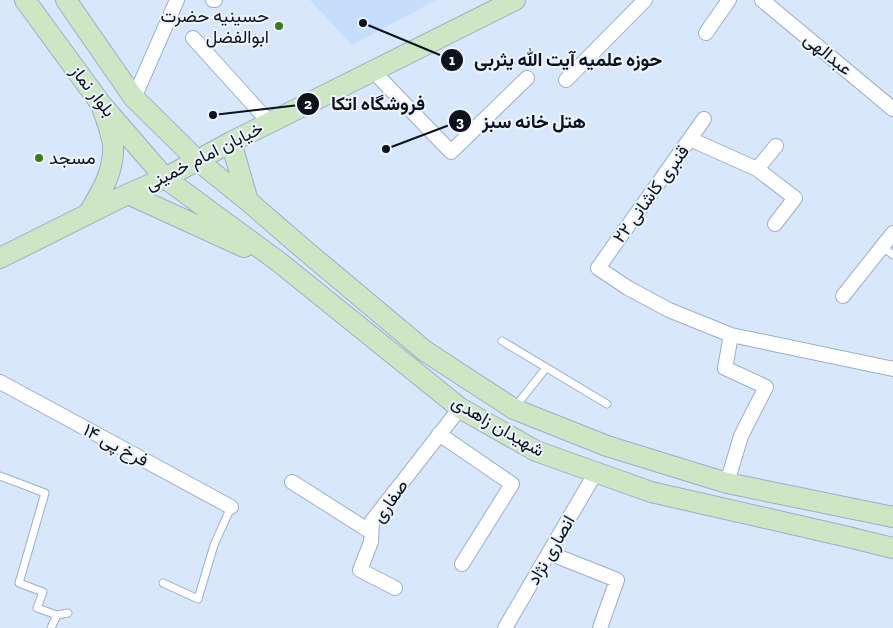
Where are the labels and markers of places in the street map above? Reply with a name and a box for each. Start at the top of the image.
place label: حسینیه حضرت ابوالفضل [160,5,269,48]
marker: حسینیه حضرت ابوالفضل [273,20,285,32]
callout: حوزه علمیه آیت الله یثربی [439,43,672,77]
callout: فروشگاه اتکا [296,87,435,121]
callout: هتل خانه سبز [447,104,596,138]
place label: مسجد [49,147,96,169]
marker: مسجد [33,152,45,164]

